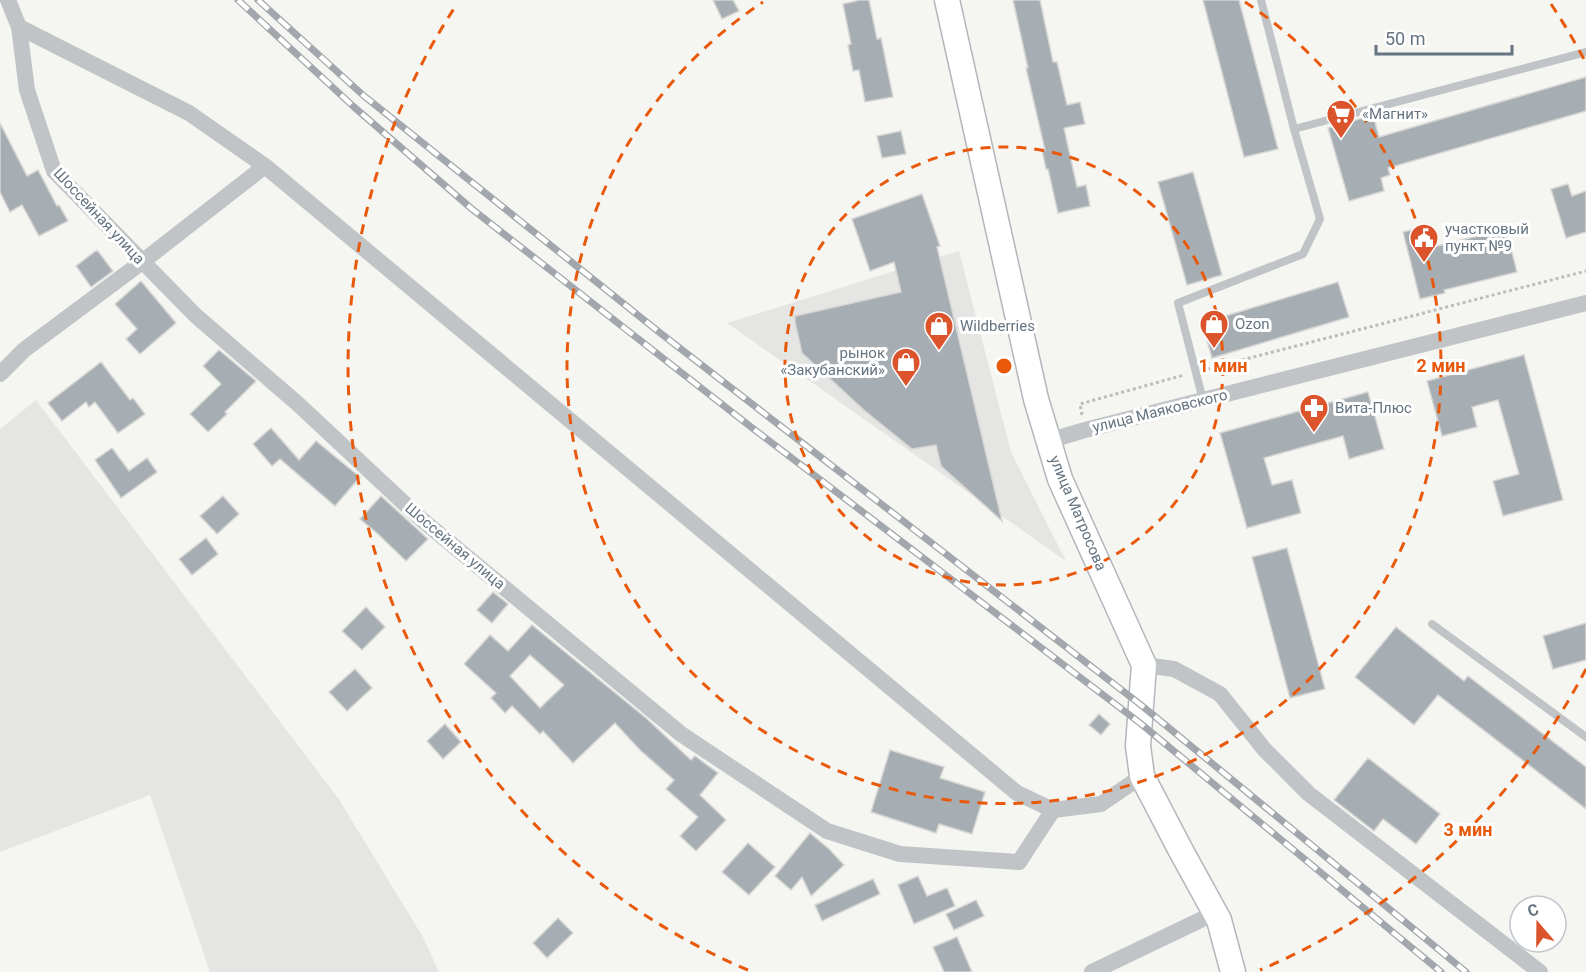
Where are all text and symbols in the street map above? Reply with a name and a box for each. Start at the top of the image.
scale bar [1376,18,1512,56]
text: 50 m [1385,28,1425,49]
supermarket icon: «Магнит» [1325,98,1357,140]
place label: «Магнит» [1362,105,1428,123]
street label: Шоссейная улица [50,164,148,268]
place label: участковый пункт №9 [1445,220,1529,255]
public building icon: участковый пункт №9 [1408,222,1440,264]
shop icon: Ozon [1198,308,1230,350]
shop icon: Wildberries [923,310,955,352]
place label: Ozon [1235,315,1269,333]
place label: Wildberries [960,317,1035,335]
place label: рынок «Закубанский» [780,344,885,379]
shop icon: рынок «Закубанский» [890,346,922,388]
text: 1 мин [1199,355,1247,376]
text: 2 мин [1417,355,1465,376]
centre of rings [994,356,1014,376]
street label: улица Маяковского [1091,386,1229,436]
pharmacy icon: Вита-Плюс [1298,392,1330,434]
place label: Вита-Плюс [1335,399,1412,417]
street label: улица Матросова [1046,453,1110,573]
street label: Шоссейная улица [401,499,509,593]
text: 3 мин [1444,819,1492,840]
north arrow [1508,894,1568,954]
text: С [1525,900,1541,921]

